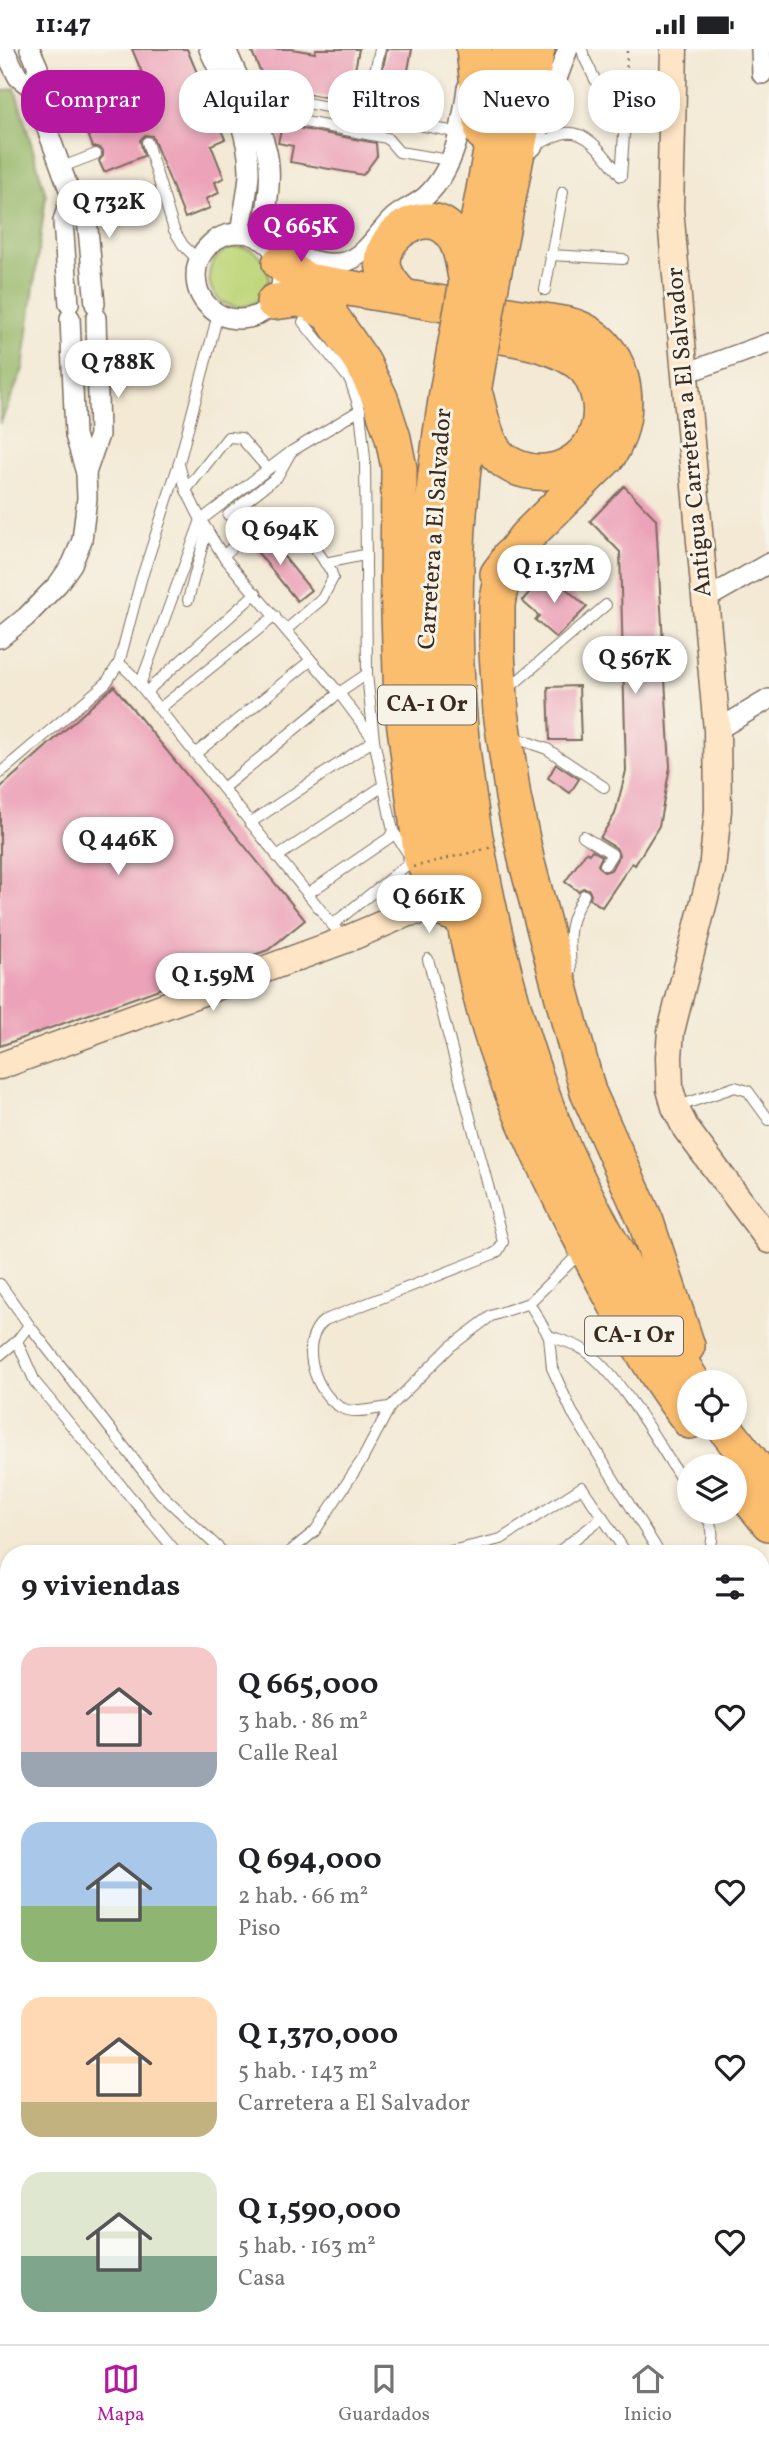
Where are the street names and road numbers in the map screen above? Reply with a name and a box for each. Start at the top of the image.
street label: Antigua Carretera a El Salvador [659,265,721,599]
street label: Carretera a El Salvador [411,407,461,651]
road number: CA-1 Or [378,685,476,725]
road number: CA-1 Or [585,1317,683,1355]

